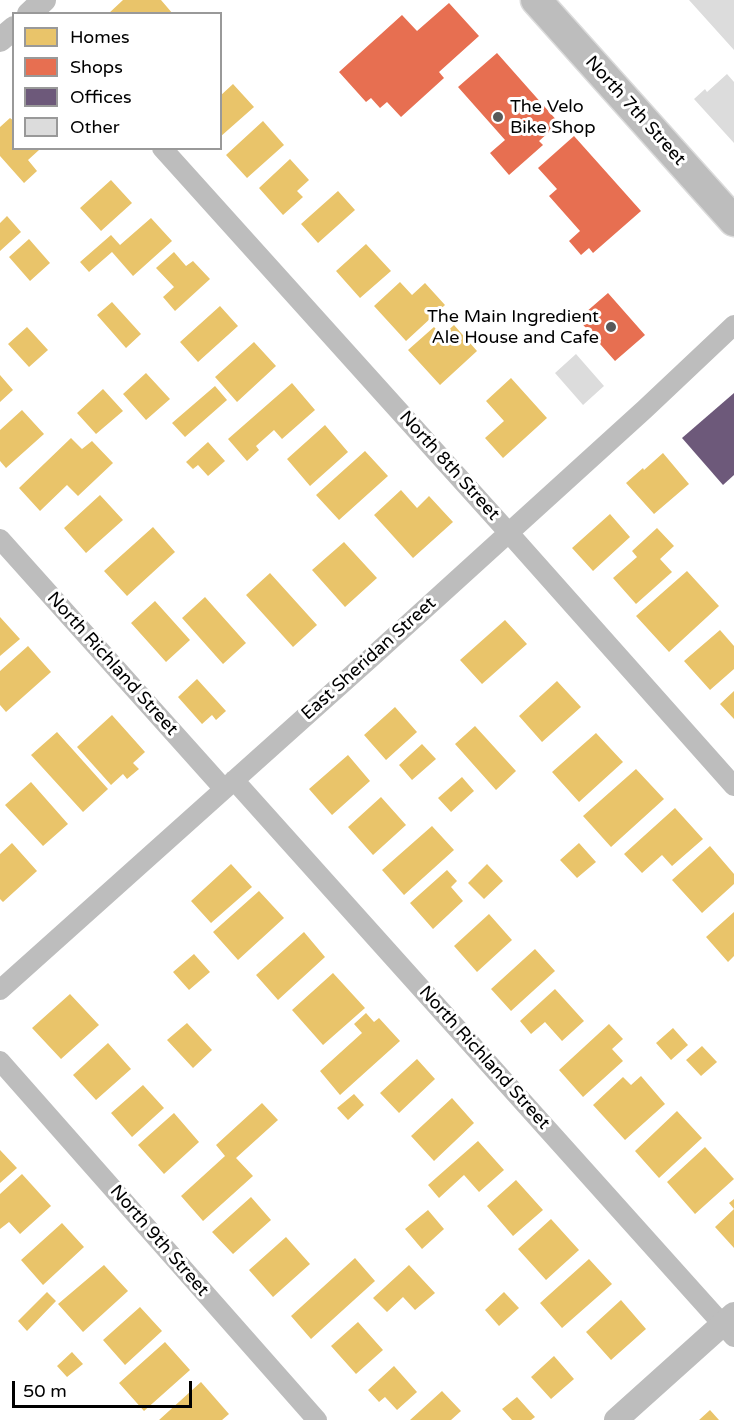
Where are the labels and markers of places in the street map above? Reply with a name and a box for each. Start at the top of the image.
place label: The Velo Bike Shop [510,96,596,138]
marker: The Velo Bike Shop [491,110,505,124]
place label: The Main Ingredient Ale House and Cafe [427,306,599,348]
marker: The Main Ingredient Ale House and Cafe [604,320,618,334]

